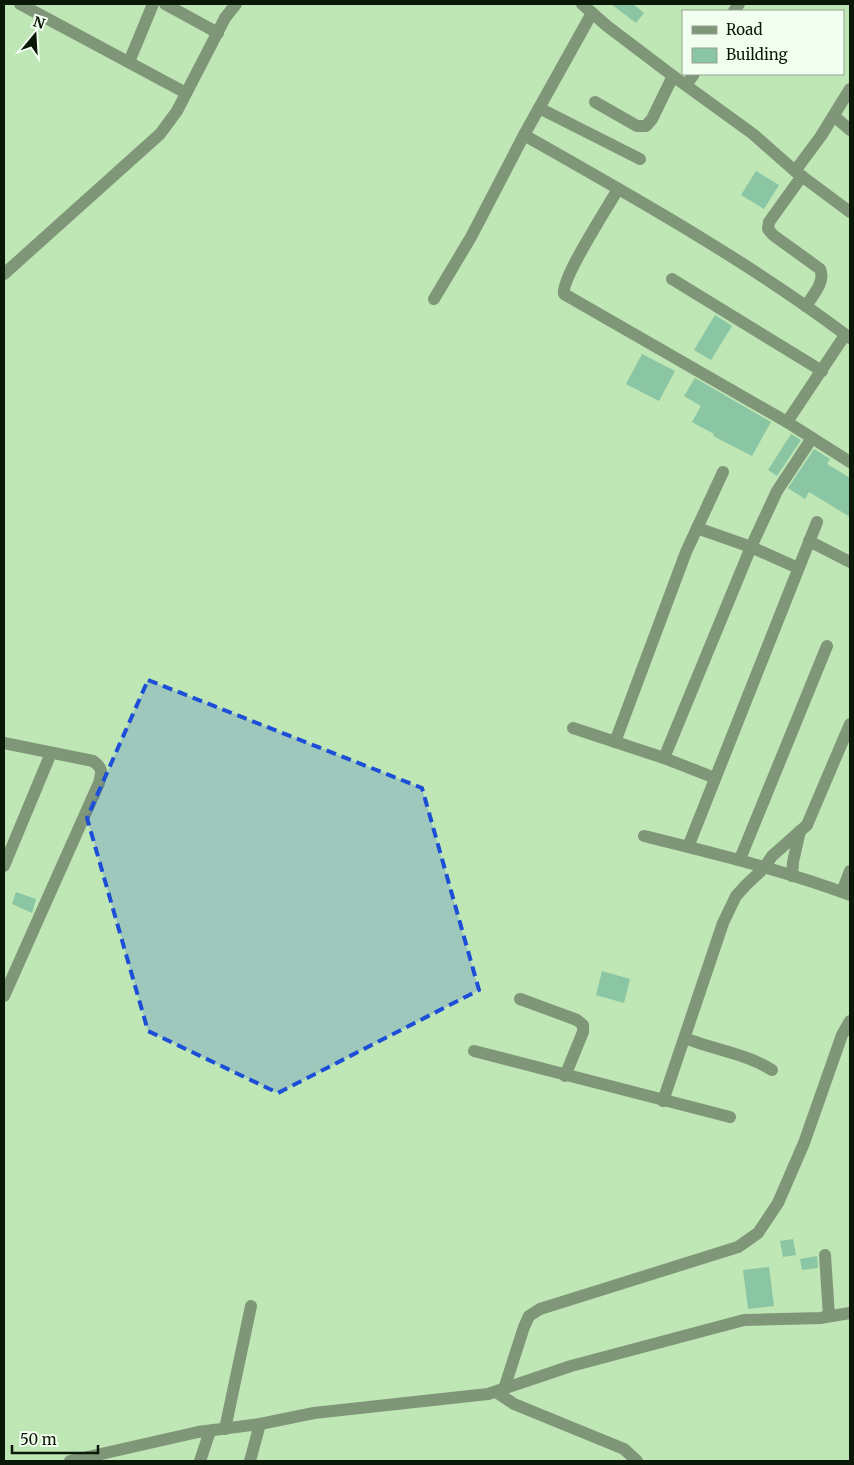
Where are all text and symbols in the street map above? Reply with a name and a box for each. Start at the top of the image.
north arrow [10,10,60,60]
legend [682,10,844,75]
text: N [31,12,47,33]
text: Road [726,20,762,39]
text: Building [726,45,788,64]
scale bar [12,1422,99,1454]
text: 50 m [20,1430,57,1449]

